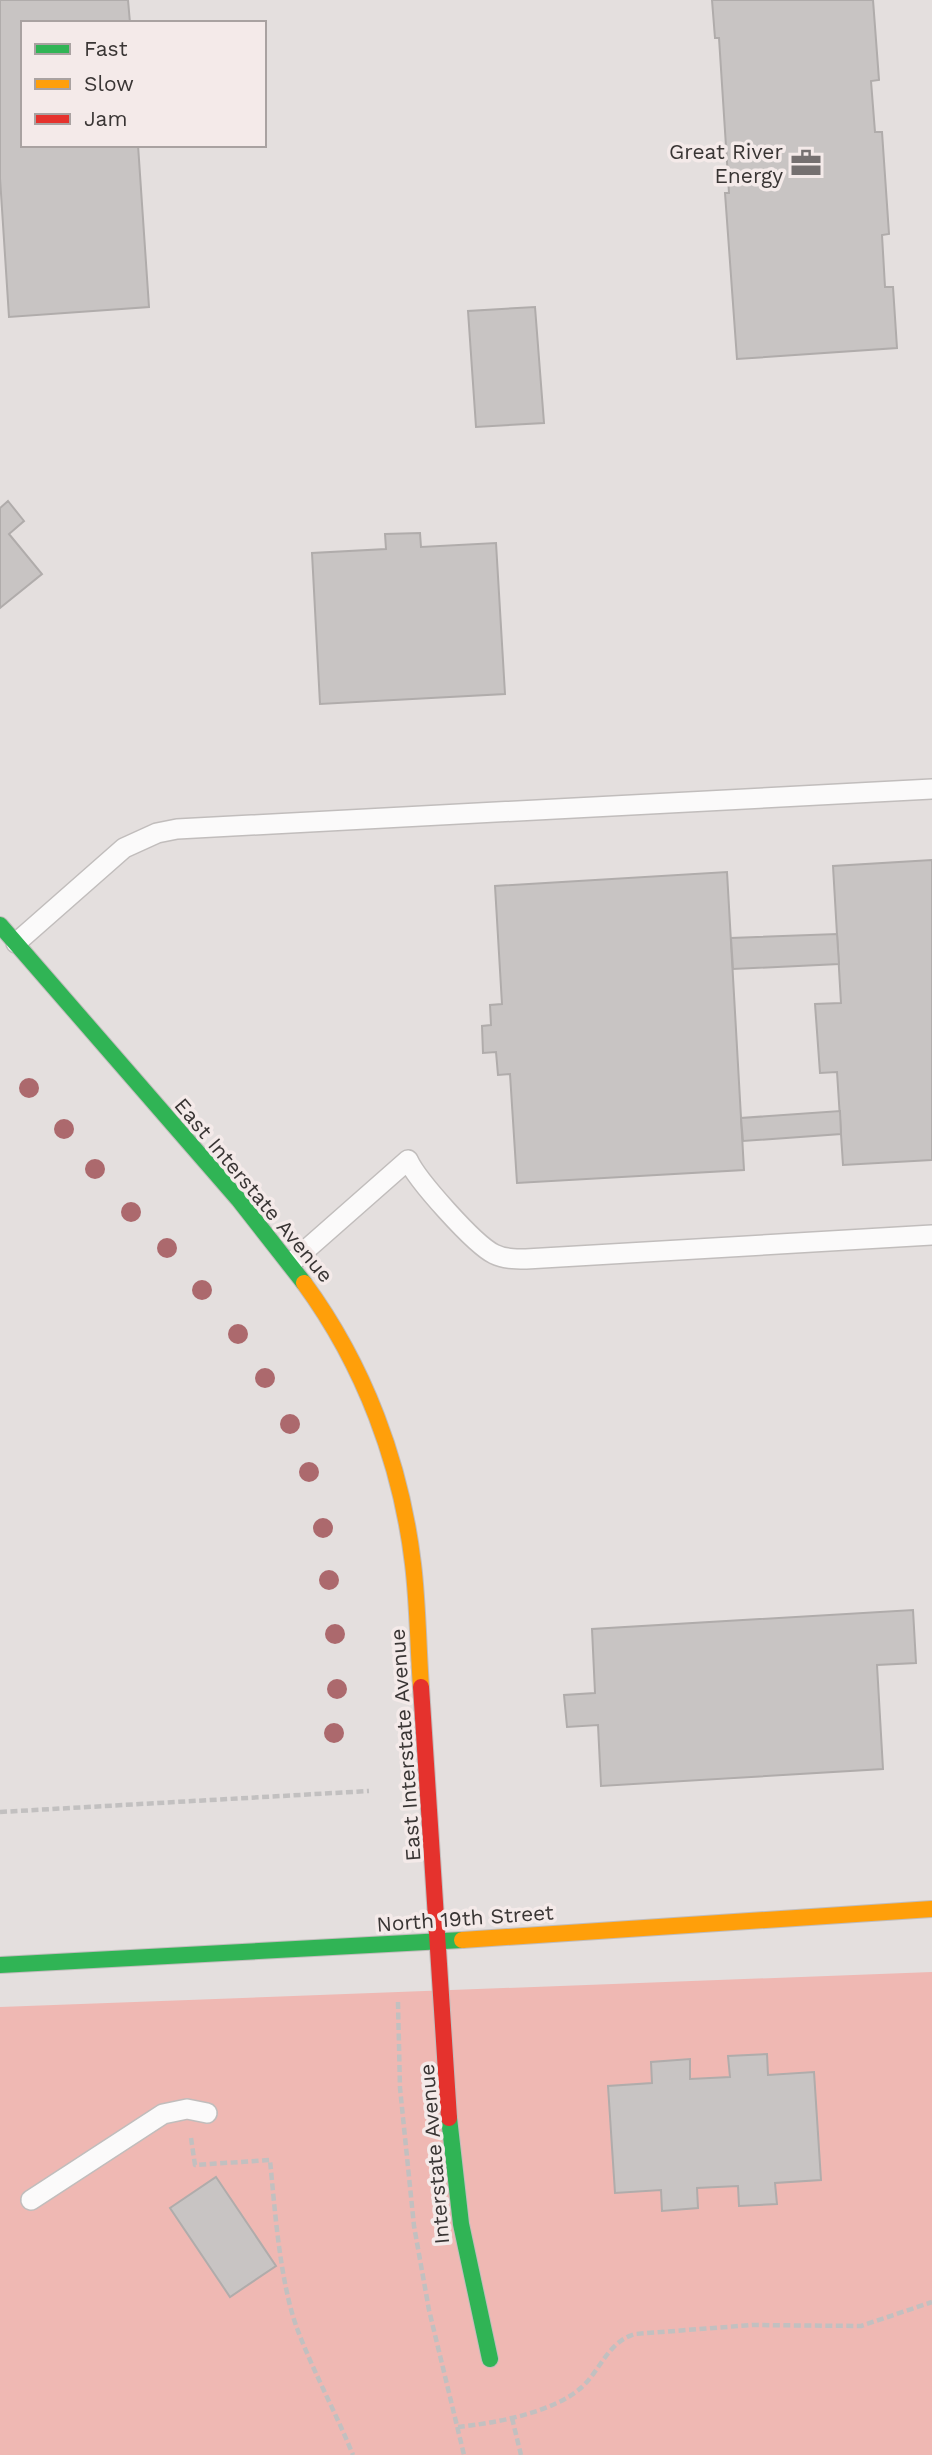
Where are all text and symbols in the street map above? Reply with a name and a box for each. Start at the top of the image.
legend [21,21,266,147]
text: Fast [84,36,128,61]
text: Slow [84,71,134,96]
text: Jam [84,106,127,131]
place label: Great River Energy [669,139,783,188]
office icon: Great River Energy [789,146,823,180]
street label: East Interstate Avenue [169,1093,339,1287]
street label: East Interstate Avenue [384,1628,426,1862]
street label: North 19th Street [376,1899,555,1937]
street label: Interstate Avenue [414,2063,454,2245]

